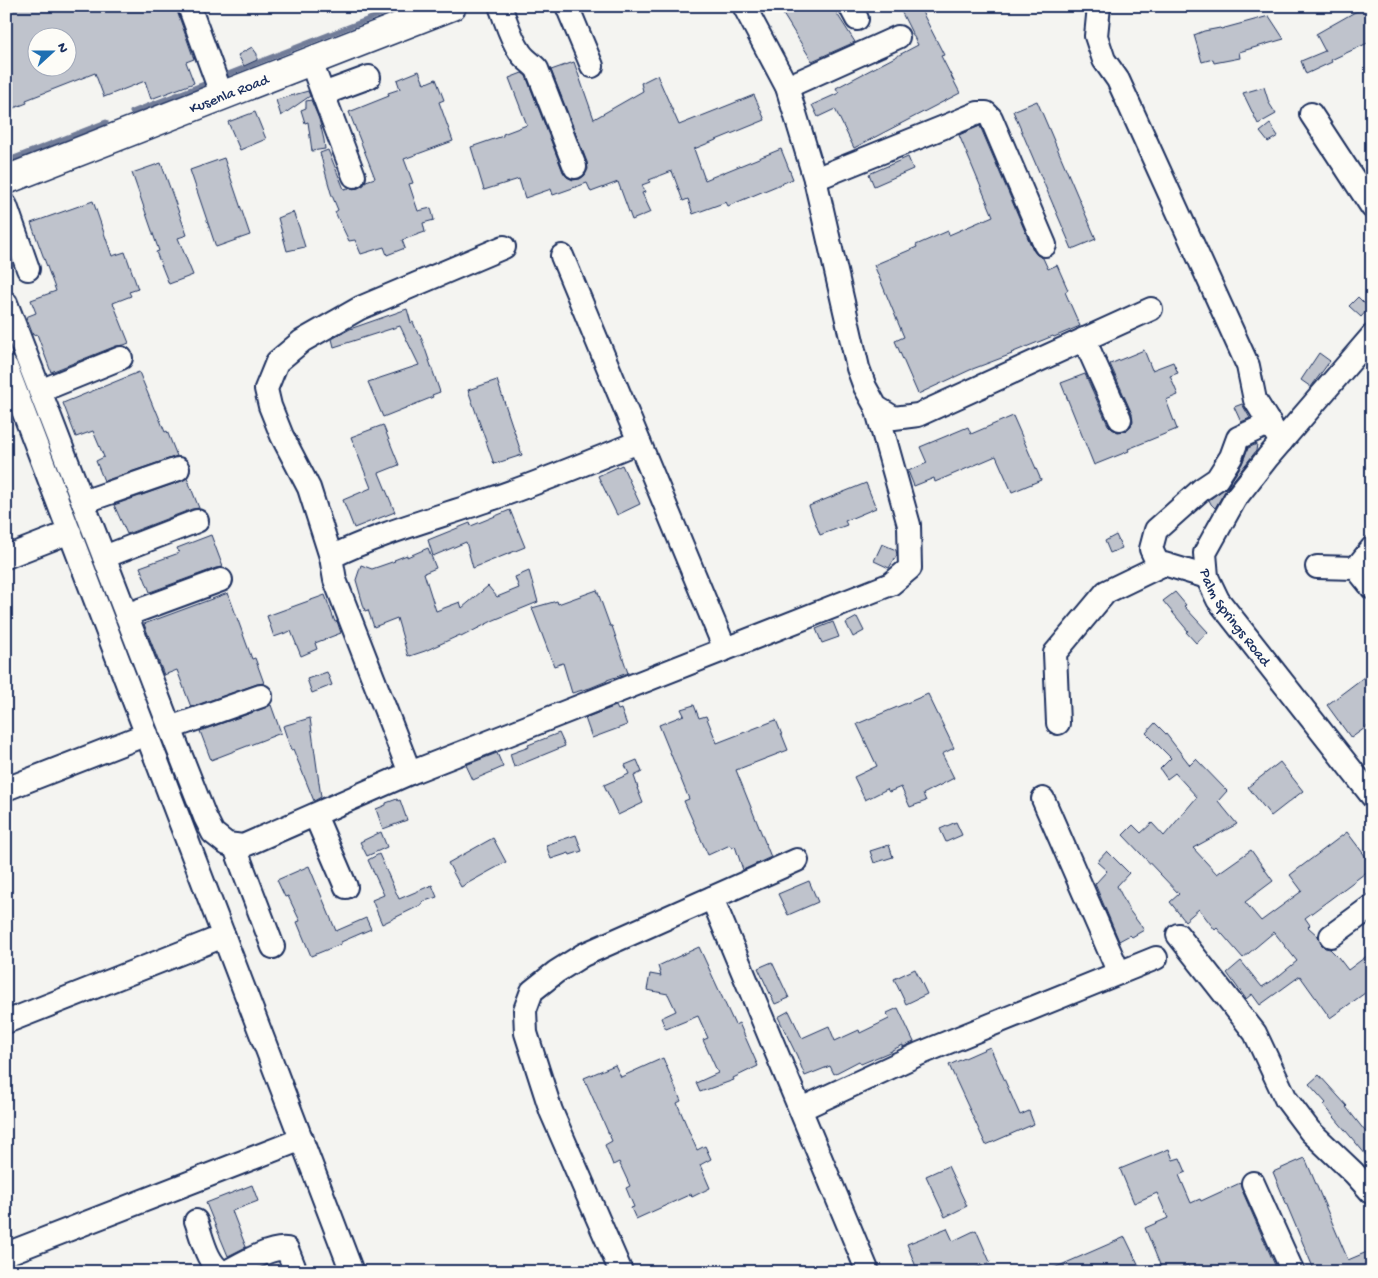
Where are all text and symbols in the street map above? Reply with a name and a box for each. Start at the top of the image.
north arrow [28,28,78,78]
text: N [52,41,71,56]
street label: Kusenla Road [187,71,273,119]
street label: Palm Springs Road [1195,567,1274,671]

